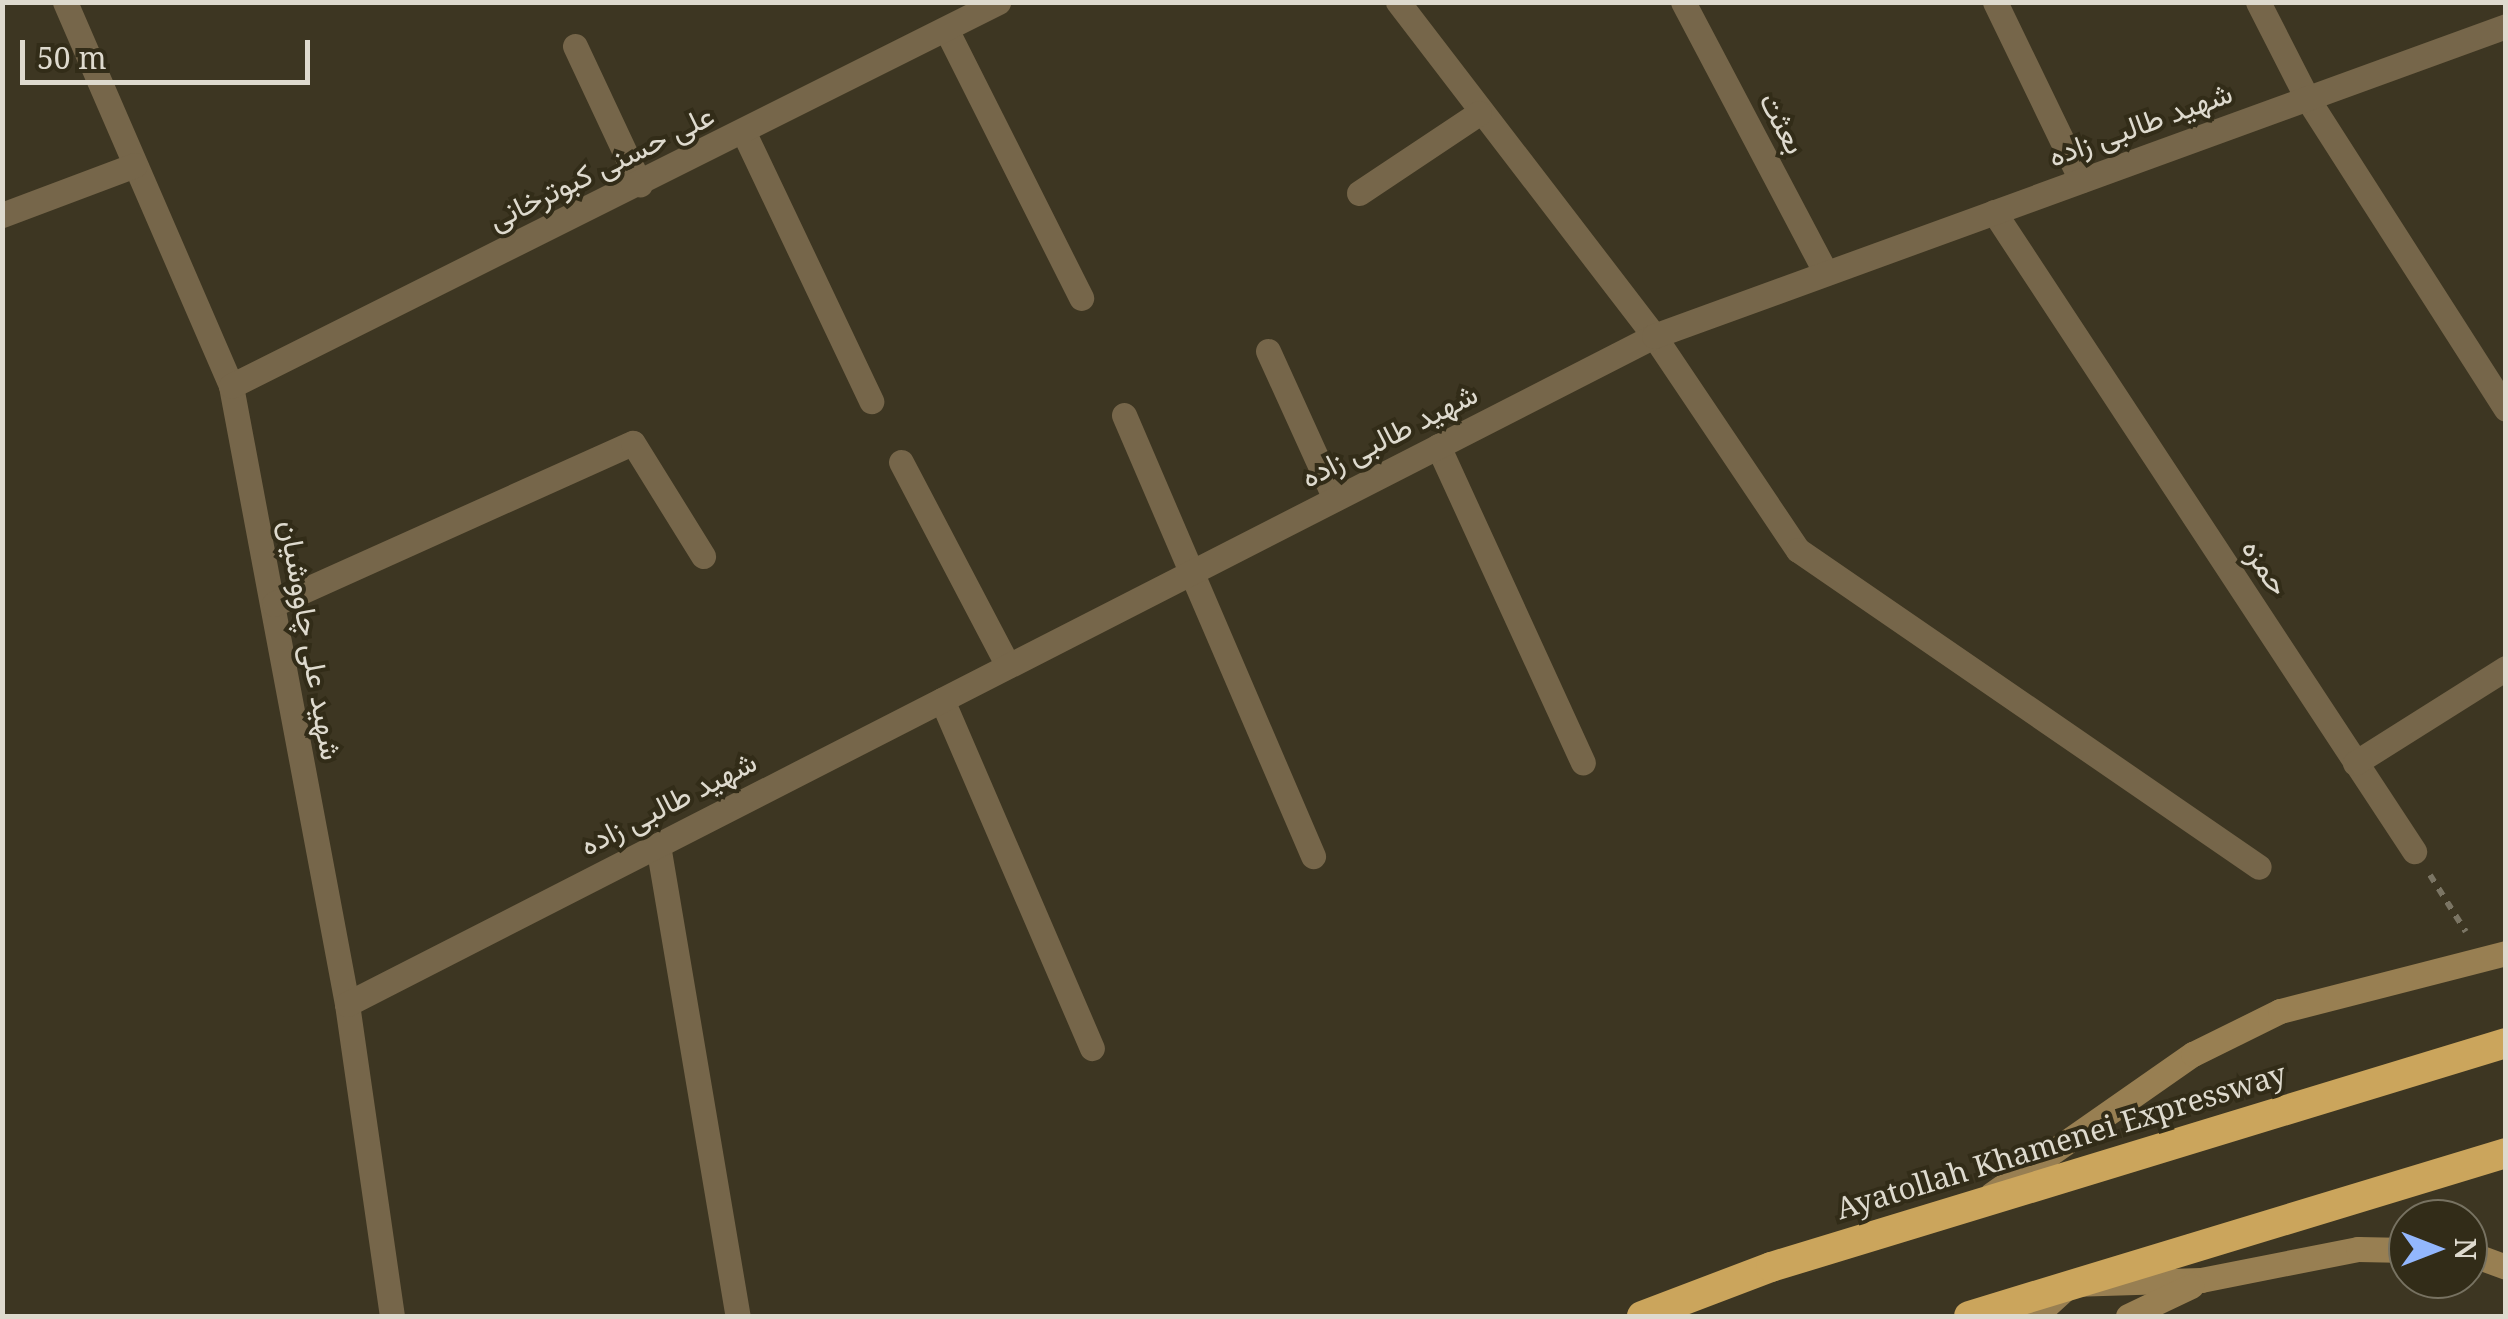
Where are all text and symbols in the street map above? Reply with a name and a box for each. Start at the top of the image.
scale bar [25,20,315,82]
text: 50 m [37,37,107,78]
street label: شهید طالبی زاده [2043,74,2237,174]
street label: بعثت [1752,86,1814,160]
street label: علی حسنی کبوترخانی [482,97,720,237]
street label: شهید طالبی زاده [1295,375,1483,495]
street label: شهید علی چاووشیان [272,517,350,763]
street label: حمزه [2234,532,2298,602]
street label: شهید طالبی زاده [574,743,762,863]
street label: Ayatollah Khamenei Expressway [1832,1055,2290,1227]
north arrow [2388,1199,2488,1299]
text: N [2447,1238,2485,1260]

